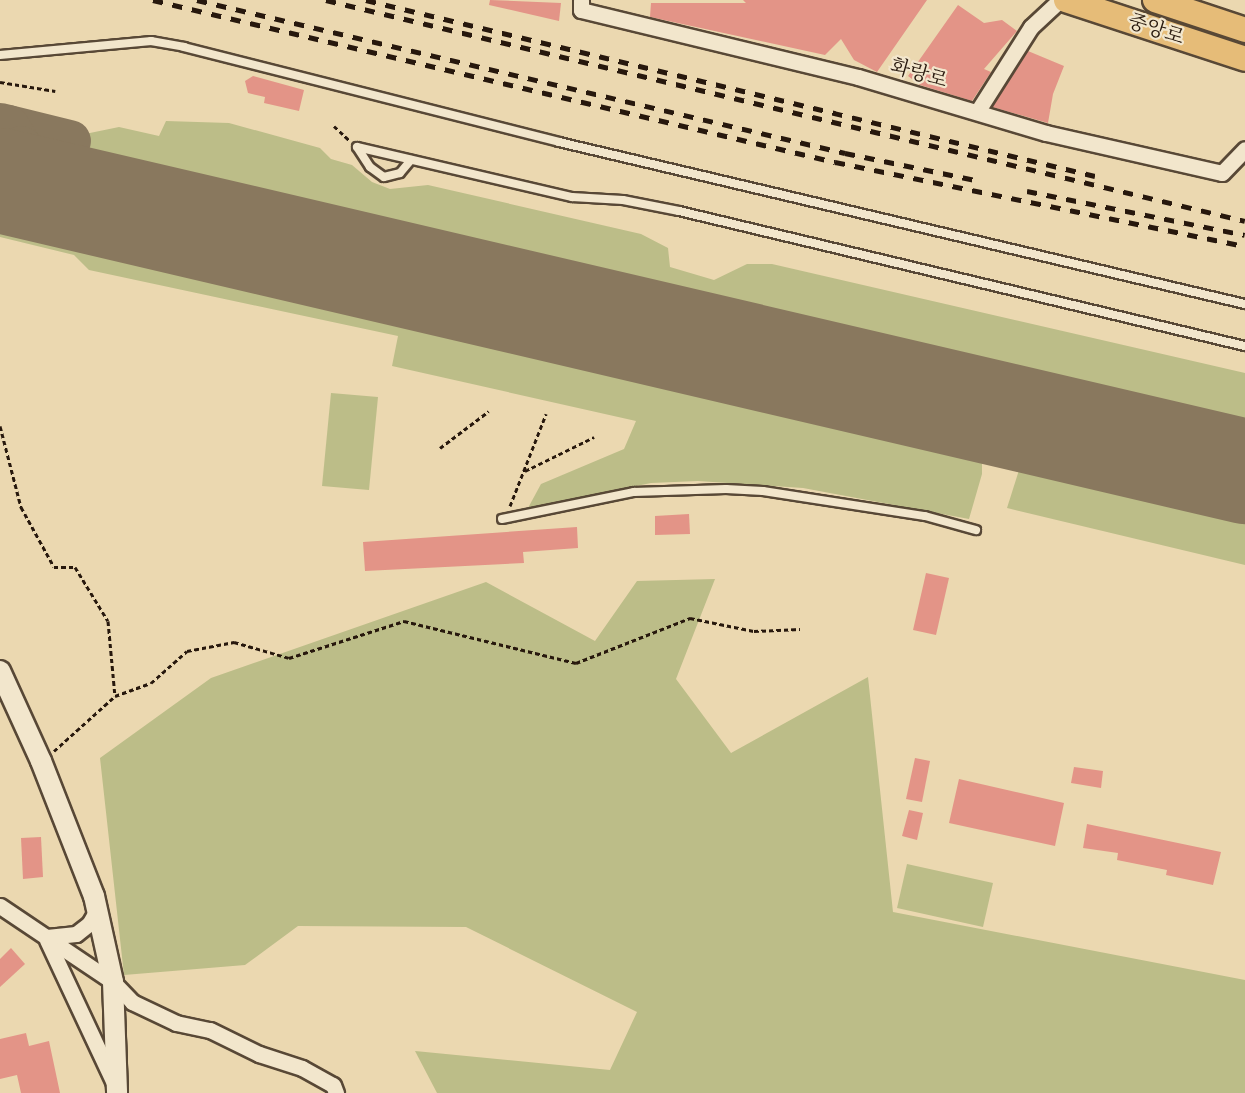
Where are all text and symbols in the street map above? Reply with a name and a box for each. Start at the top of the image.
street label: 중앙로 [1125,9,1187,49]
street label: 화랑로 [888,53,950,93]

